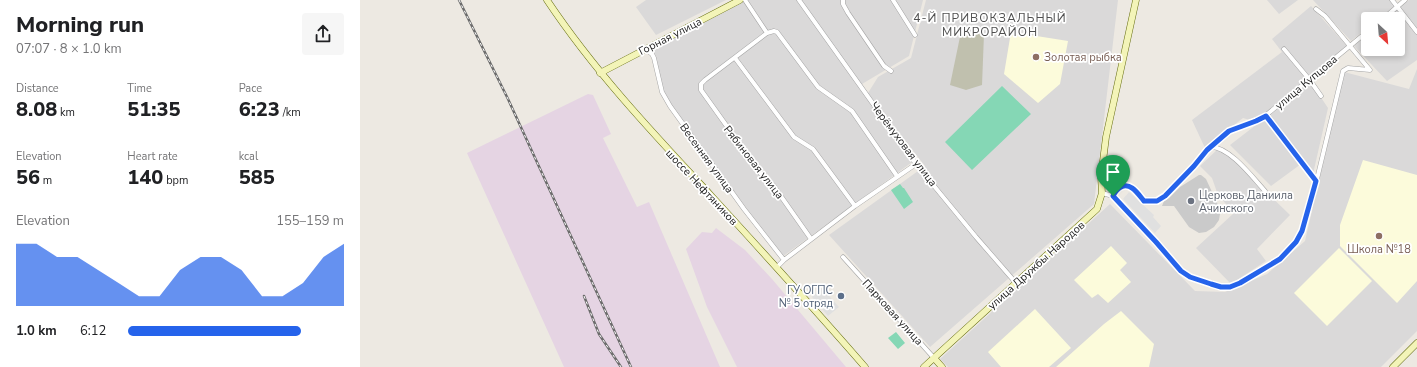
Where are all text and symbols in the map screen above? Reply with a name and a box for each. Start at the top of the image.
text: Morning run [16,10,144,40]
district label: 4-Й ПРИВОКЗАЛЬНЫЙ МИКРОРАЙОН [913,10,1067,40]
north arrow [1361,12,1405,56]
map controls [1361,12,1405,56]
button: share [302,13,344,55]
street label: Горная улица [636,14,705,59]
text: 07:07 · 8 × 1.0 km [16,40,122,58]
place label: Золотая рыбка [1044,50,1122,65]
marker: Золотая рыбка [1031,52,1041,62]
street label: улица Купцова [1272,52,1341,113]
text: Distance [16,81,59,96]
text: Time [127,81,152,96]
text: Pace [239,81,262,96]
text: 8.08 [16,96,57,123]
text: 51:35 [127,96,181,123]
text: 6:23 [239,96,280,123]
street label: Черёмуховая улица [867,99,940,190]
text: km [57,105,75,120]
text: /km [280,105,301,120]
street label: Весенняя улица [676,120,737,196]
street label: Рябиновая улица [720,122,787,202]
street label: шоссе Нефтяников [662,146,741,229]
text: Elevation [16,149,62,164]
text: Heart rate [127,149,178,164]
text: kcal [239,149,258,164]
pin [1096,155,1130,196]
icon: arrive [1102,161,1124,183]
text: 56 [16,164,40,191]
text: 140 [127,164,163,191]
text: 585 [239,164,275,191]
text: m [40,173,52,188]
text: bpm [163,173,188,188]
place label: Церковь Даниила Ачинского [1199,188,1293,216]
marker: Церковь Даниила Ачинского [1186,196,1196,206]
text: Elevation [16,212,70,230]
text: 155–159 m [276,212,344,230]
street label: улица Дружбы Народов [985,218,1088,313]
marker: Школа №18 [1374,231,1384,241]
place label: Школа №18 [1347,242,1411,257]
street label: Парковая улица [859,276,926,349]
place label: ГУ ОГПС № 5 отряд [779,283,833,311]
marker: ГУ ОГПС № 5 отряд [836,291,846,301]
text: 1.0 km [16,322,57,340]
text: 6:12 [80,322,106,340]

